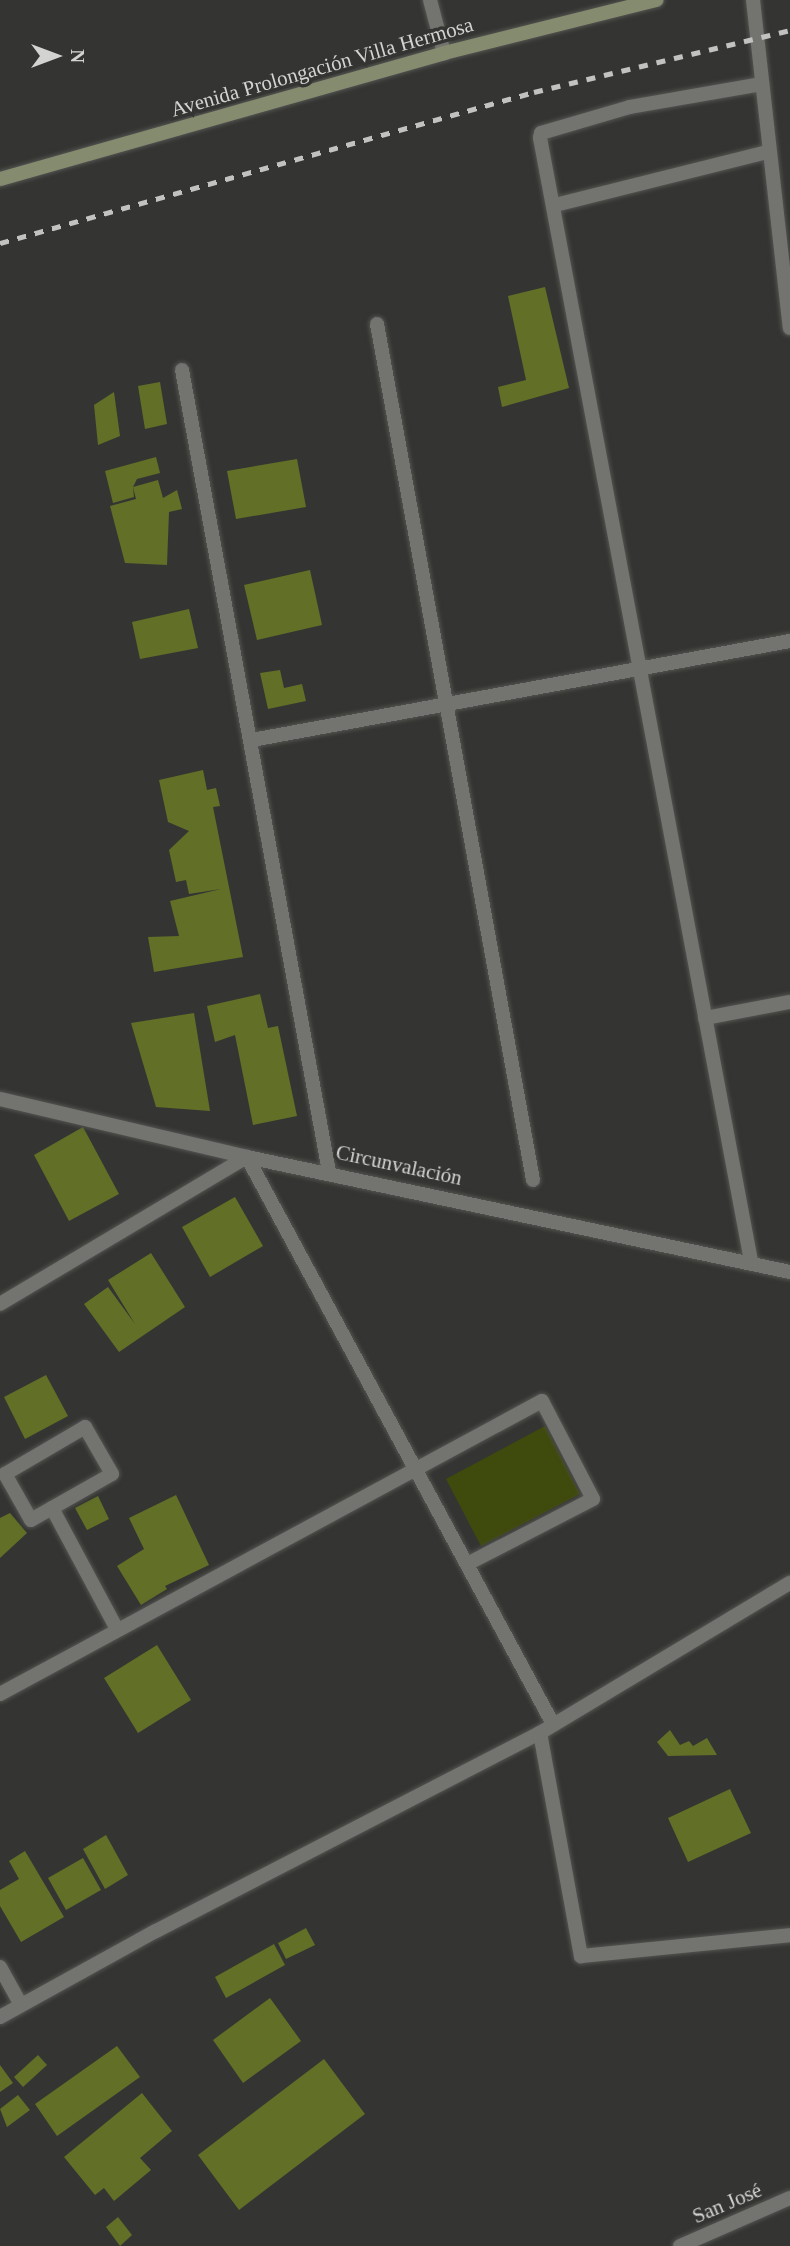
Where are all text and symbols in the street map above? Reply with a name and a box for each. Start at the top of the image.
street label: Avenida Prolongación Villa Hermosa [168,12,476,122]
north arrow [21,21,91,91]
text: N [67,49,88,63]
street label: Circunvalación [334,1139,464,1191]
street label: San José [689,2177,765,2229]

